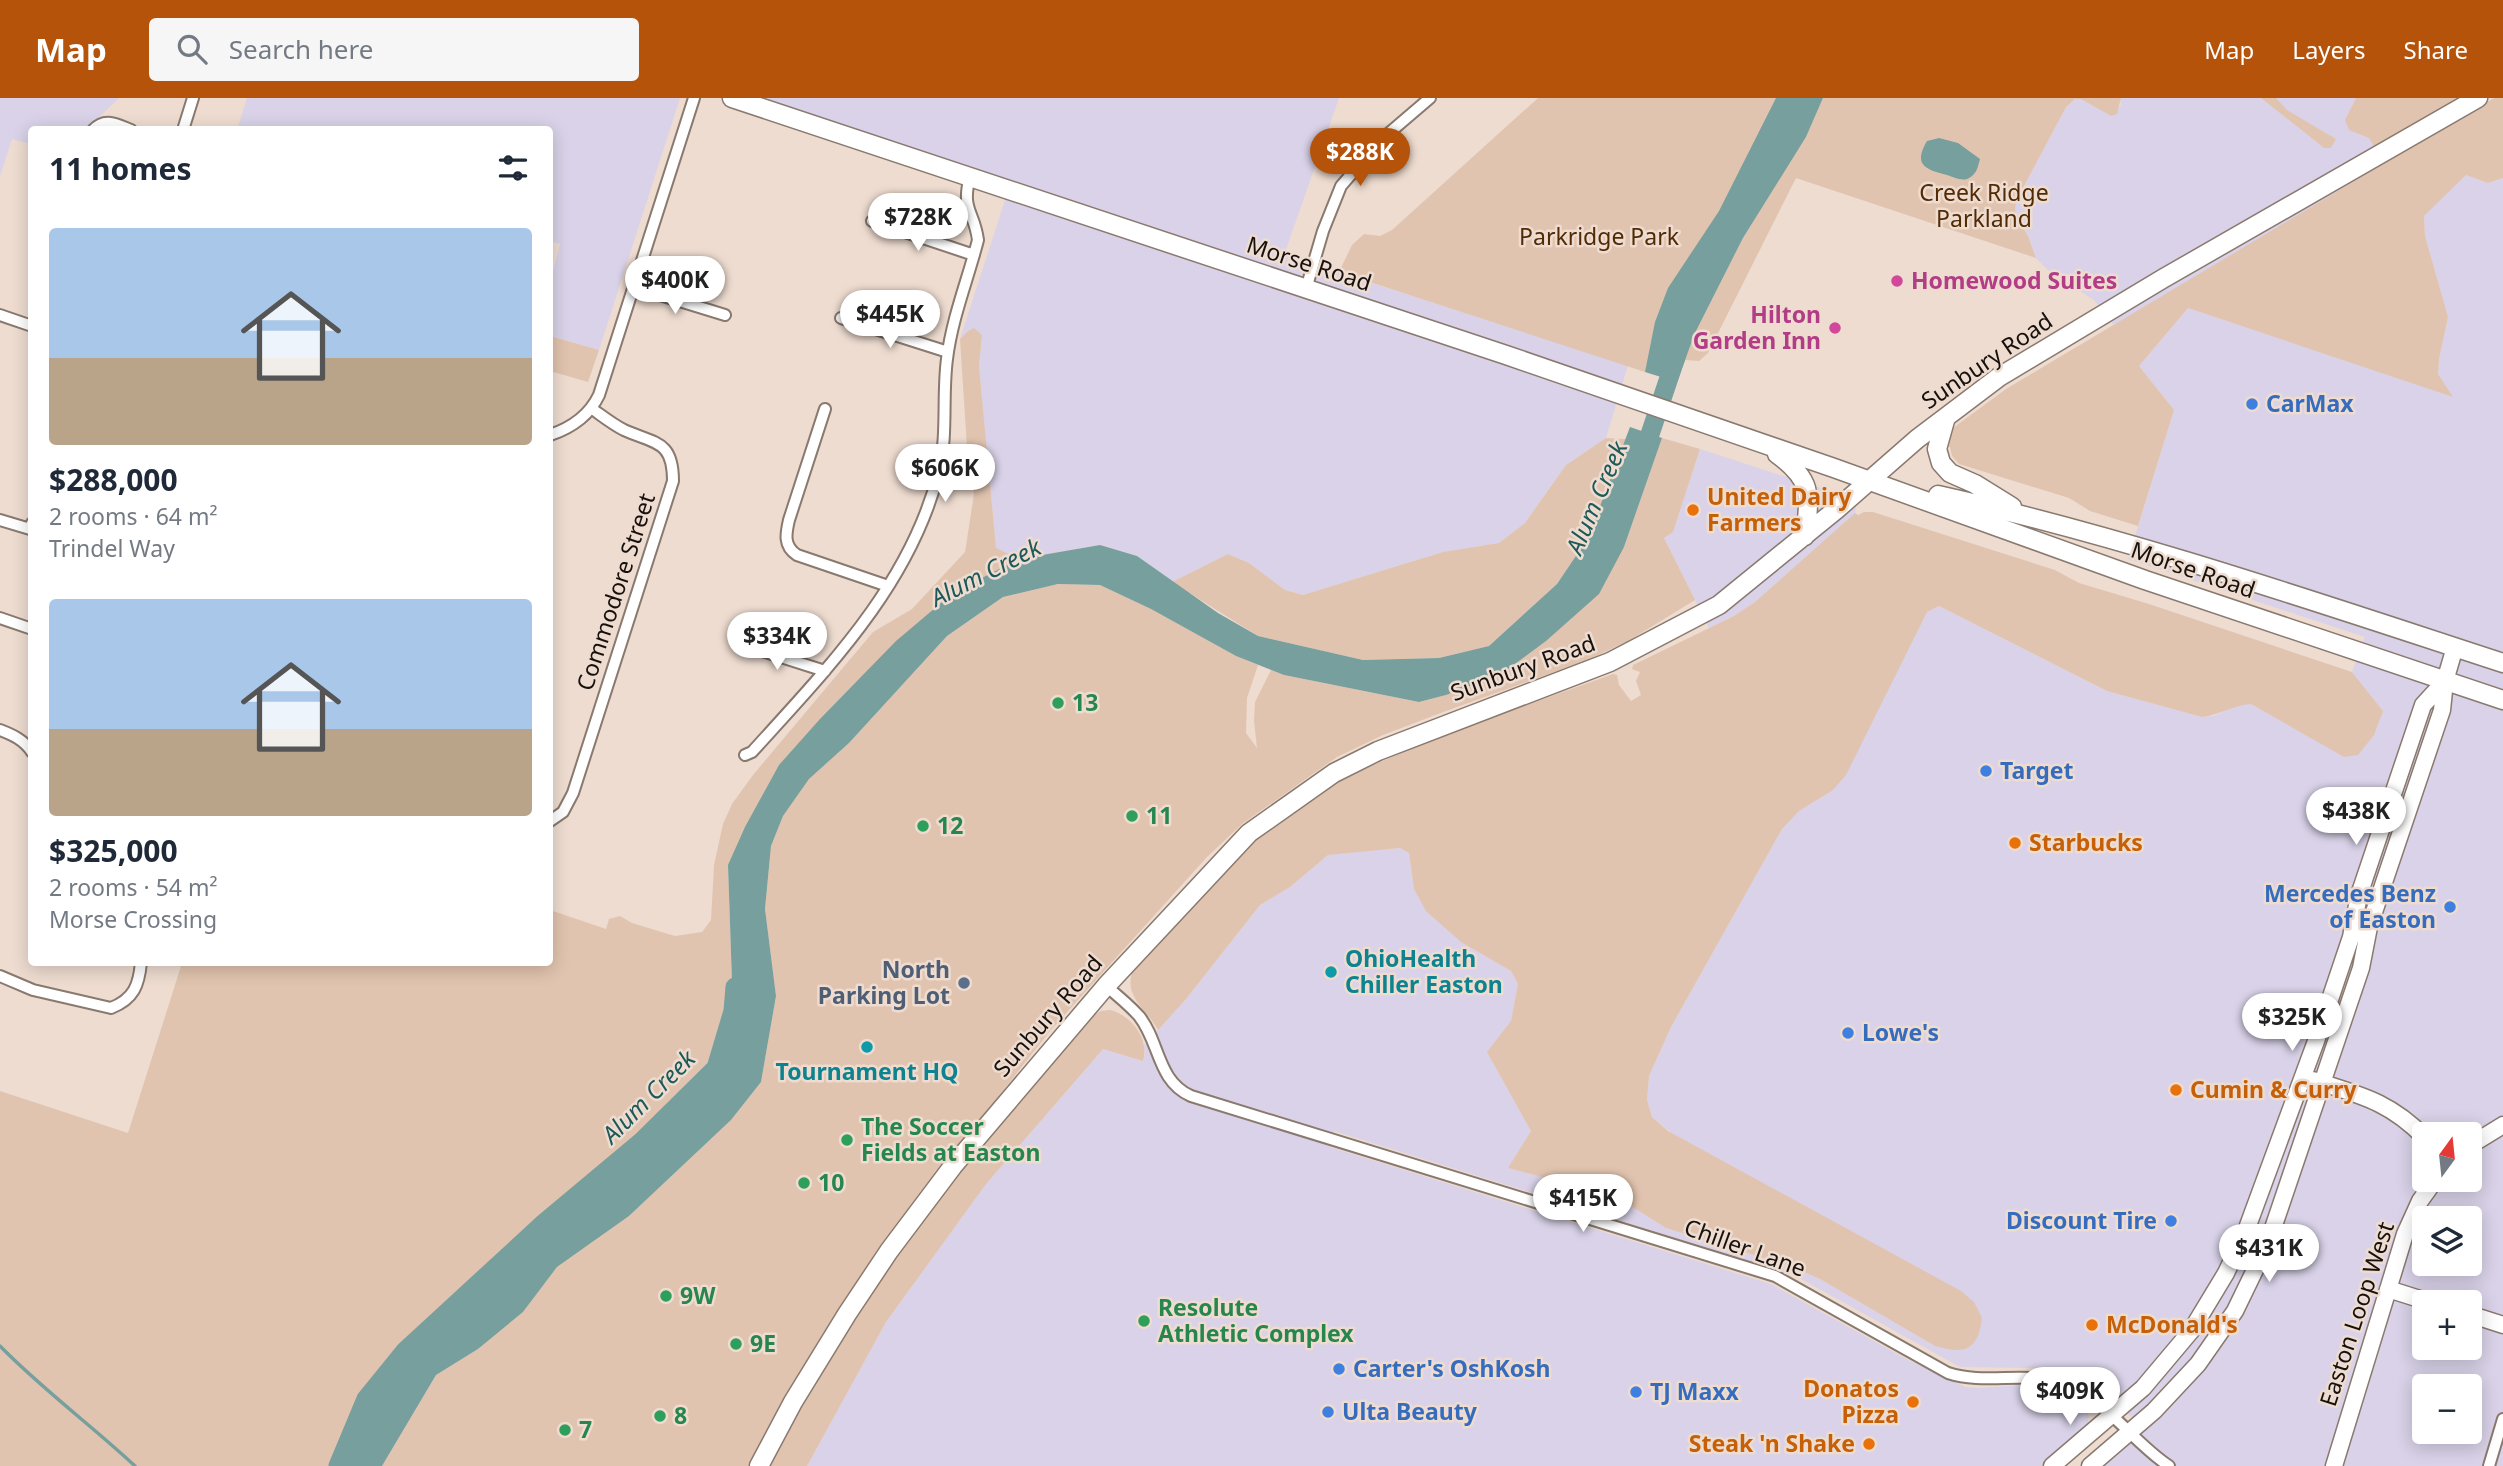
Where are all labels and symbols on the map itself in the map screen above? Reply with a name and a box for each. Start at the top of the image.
pin: $288K [1311,129,1409,188]
park label: Creek Ridge Parkland [1919,176,2049,234]
pin: $728K [869,194,967,253]
park label: Parkridge Park [1519,220,1680,252]
street label: Morse Road [1243,228,1376,298]
pin: $400K [626,256,724,316]
place label: Homewood Suites [1911,264,2117,296]
marker: Homewood Suites [1889,273,1905,289]
pin: $445K [841,290,939,350]
place label: Hilton Garden Inn [1693,298,1821,356]
street label: Sunbury Road [1915,304,2058,416]
marker: Hilton Garden Inn [1827,320,1843,336]
place label: CarMax [2266,387,2354,419]
marker: CarMax [2244,396,2260,412]
water label: Alum Creek [1556,435,1635,561]
pin: $606K [896,444,994,504]
place label: United Dairy Farmers [1707,480,1852,538]
street label: Commodore Street [568,489,662,694]
marker: United Dairy Farmers [1685,502,1701,518]
water label: Alum Creek [923,529,1047,614]
street label: Morse Road [2127,533,2260,605]
pin: $334K [728,612,826,672]
street label: Sunbury Road [1446,626,1600,708]
place label: 13 [1072,686,1098,718]
marker: 13 [1050,695,1066,711]
place label: Target [2000,754,2074,786]
marker: Target [1978,763,1994,779]
pin: $438K [2307,788,2405,847]
place label: 11 [1146,799,1172,831]
marker: 11 [1124,808,1140,824]
place label: 12 [937,809,963,841]
marker: 12 [915,818,931,834]
place label: Starbucks [2029,826,2143,858]
marker: Starbucks [2007,835,2023,851]
place label: Mercedes Benz of Easton [2264,877,2436,935]
marker: Mercedes Benz of Easton [2442,899,2458,915]
place label: OhioHealth Chiller Easton [1345,942,1503,1000]
street label: Sunbury Road [985,948,1109,1083]
place label: North Parking Lot [818,953,950,1011]
marker: OhioHealth Chiller Easton [1323,964,1339,980]
marker: North Parking Lot [956,975,972,991]
pin: $325K [2243,993,2341,1053]
place label: Lowe's [1862,1016,1939,1048]
marker: Lowe's [1840,1025,1856,1041]
marker: Tournament HQ [859,1039,875,1055]
water label: Alum Creek [592,1041,703,1151]
place label: Tournament HQ [776,1055,958,1087]
place label: Cumin & Curry [2190,1073,2357,1105]
marker: Cumin & Curry [2168,1082,2184,1098]
place label: The Soccer Fields at Easton [861,1110,1040,1168]
north arrow [2412,1122,2482,1192]
marker: The Soccer Fields at Easton [839,1132,855,1148]
place label: 10 [818,1166,844,1198]
pin: $415K [1534,1174,1632,1234]
marker: 10 [796,1175,812,1191]
place label: Discount Tire [2006,1204,2157,1236]
street label: Chiller Lane [1680,1210,1811,1284]
marker: Discount Tire [2163,1213,2179,1229]
street label: Easton Loop West [2311,1217,2401,1410]
pin: $431K [2220,1224,2318,1284]
place label: 9W [680,1279,716,1311]
marker: 9W [658,1288,674,1304]
place label: Resolute Athletic Complex [1158,1291,1354,1349]
place label: McDonald's [2106,1308,2238,1340]
marker: Resolute Athletic Complex [1136,1313,1152,1329]
marker: McDonald's [2084,1317,2100,1333]
place label: 9E [750,1327,776,1359]
marker: 9E [728,1336,744,1352]
place label: Carter's OshKosh [1353,1352,1551,1384]
marker: Carter's OshKosh [1331,1361,1347,1377]
pin: $409K [2021,1368,2119,1427]
place label: Donatos Pizza [1803,1372,1899,1430]
place label: TJ Maxx [1650,1375,1740,1407]
marker: TJ Maxx [1628,1384,1644,1400]
marker: Donatos Pizza [1905,1394,1921,1410]
place label: Ulta Beauty [1342,1395,1478,1427]
place label: 8 [674,1399,687,1431]
marker: Ulta Beauty [1320,1404,1336,1420]
marker: 8 [652,1408,668,1424]
place label: 7 [579,1413,592,1445]
marker: 7 [557,1422,573,1438]
place label: Steak 'n Shake [1689,1427,1855,1459]
marker: Steak 'n Shake [1861,1436,1877,1452]

